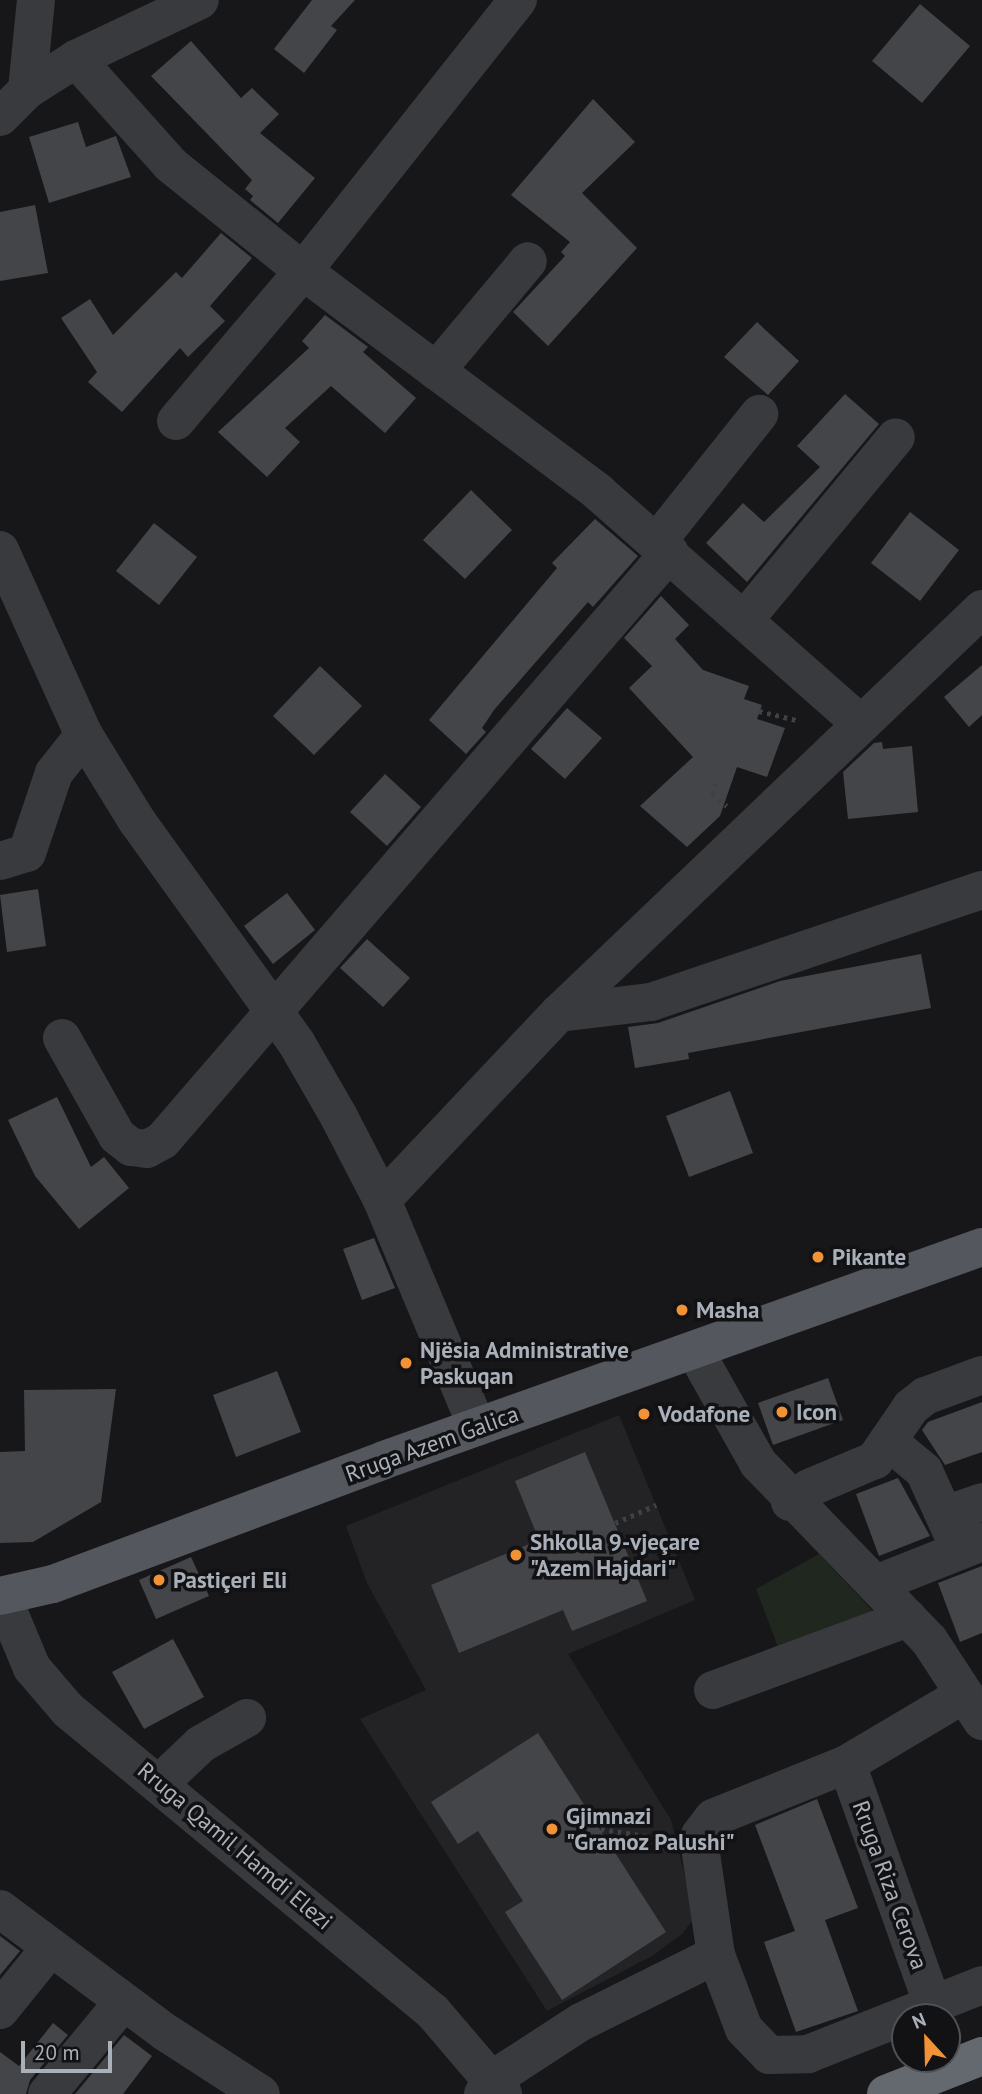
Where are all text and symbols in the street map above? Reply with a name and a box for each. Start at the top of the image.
place label: Pikante [832,1243,906,1271]
marker: Pikante [810,1249,826,1265]
place label: Masha [696,1296,759,1324]
marker: Masha [674,1302,690,1318]
place label: Njësia Administrative Paskuqan [420,1336,630,1390]
marker: Njësia Administrative Paskuqan [398,1355,414,1371]
place label: Icon [796,1398,837,1426]
street label: Rruga Azem Galica [341,1400,523,1488]
place label: Vodafone [658,1400,750,1428]
marker: Icon [774,1404,790,1420]
marker: Vodafone [636,1406,652,1422]
place label: Shkolla 9-vjeçare "Azem Hajdari" [530,1528,700,1582]
marker: Shkolla 9-vjeçare "Azem Hajdari" [508,1547,524,1563]
place label: Pastiçeri Eli [173,1566,287,1594]
marker: Pastiçeri Eli [151,1572,167,1588]
street label: Rruga Qamil Hamdi Elezi [132,1757,338,1935]
street label: Rruga Riza Cerova [847,1797,933,1973]
place label: Gjimnazi "Gramoz Palushi" [566,1802,736,1856]
marker: Gjimnazi "Gramoz Palushi" [544,1821,560,1837]
north arrow [891,2003,961,2073]
text: N [909,2007,929,2034]
scale bar [24,2028,116,2072]
text: 20 m [34,2039,80,2066]

